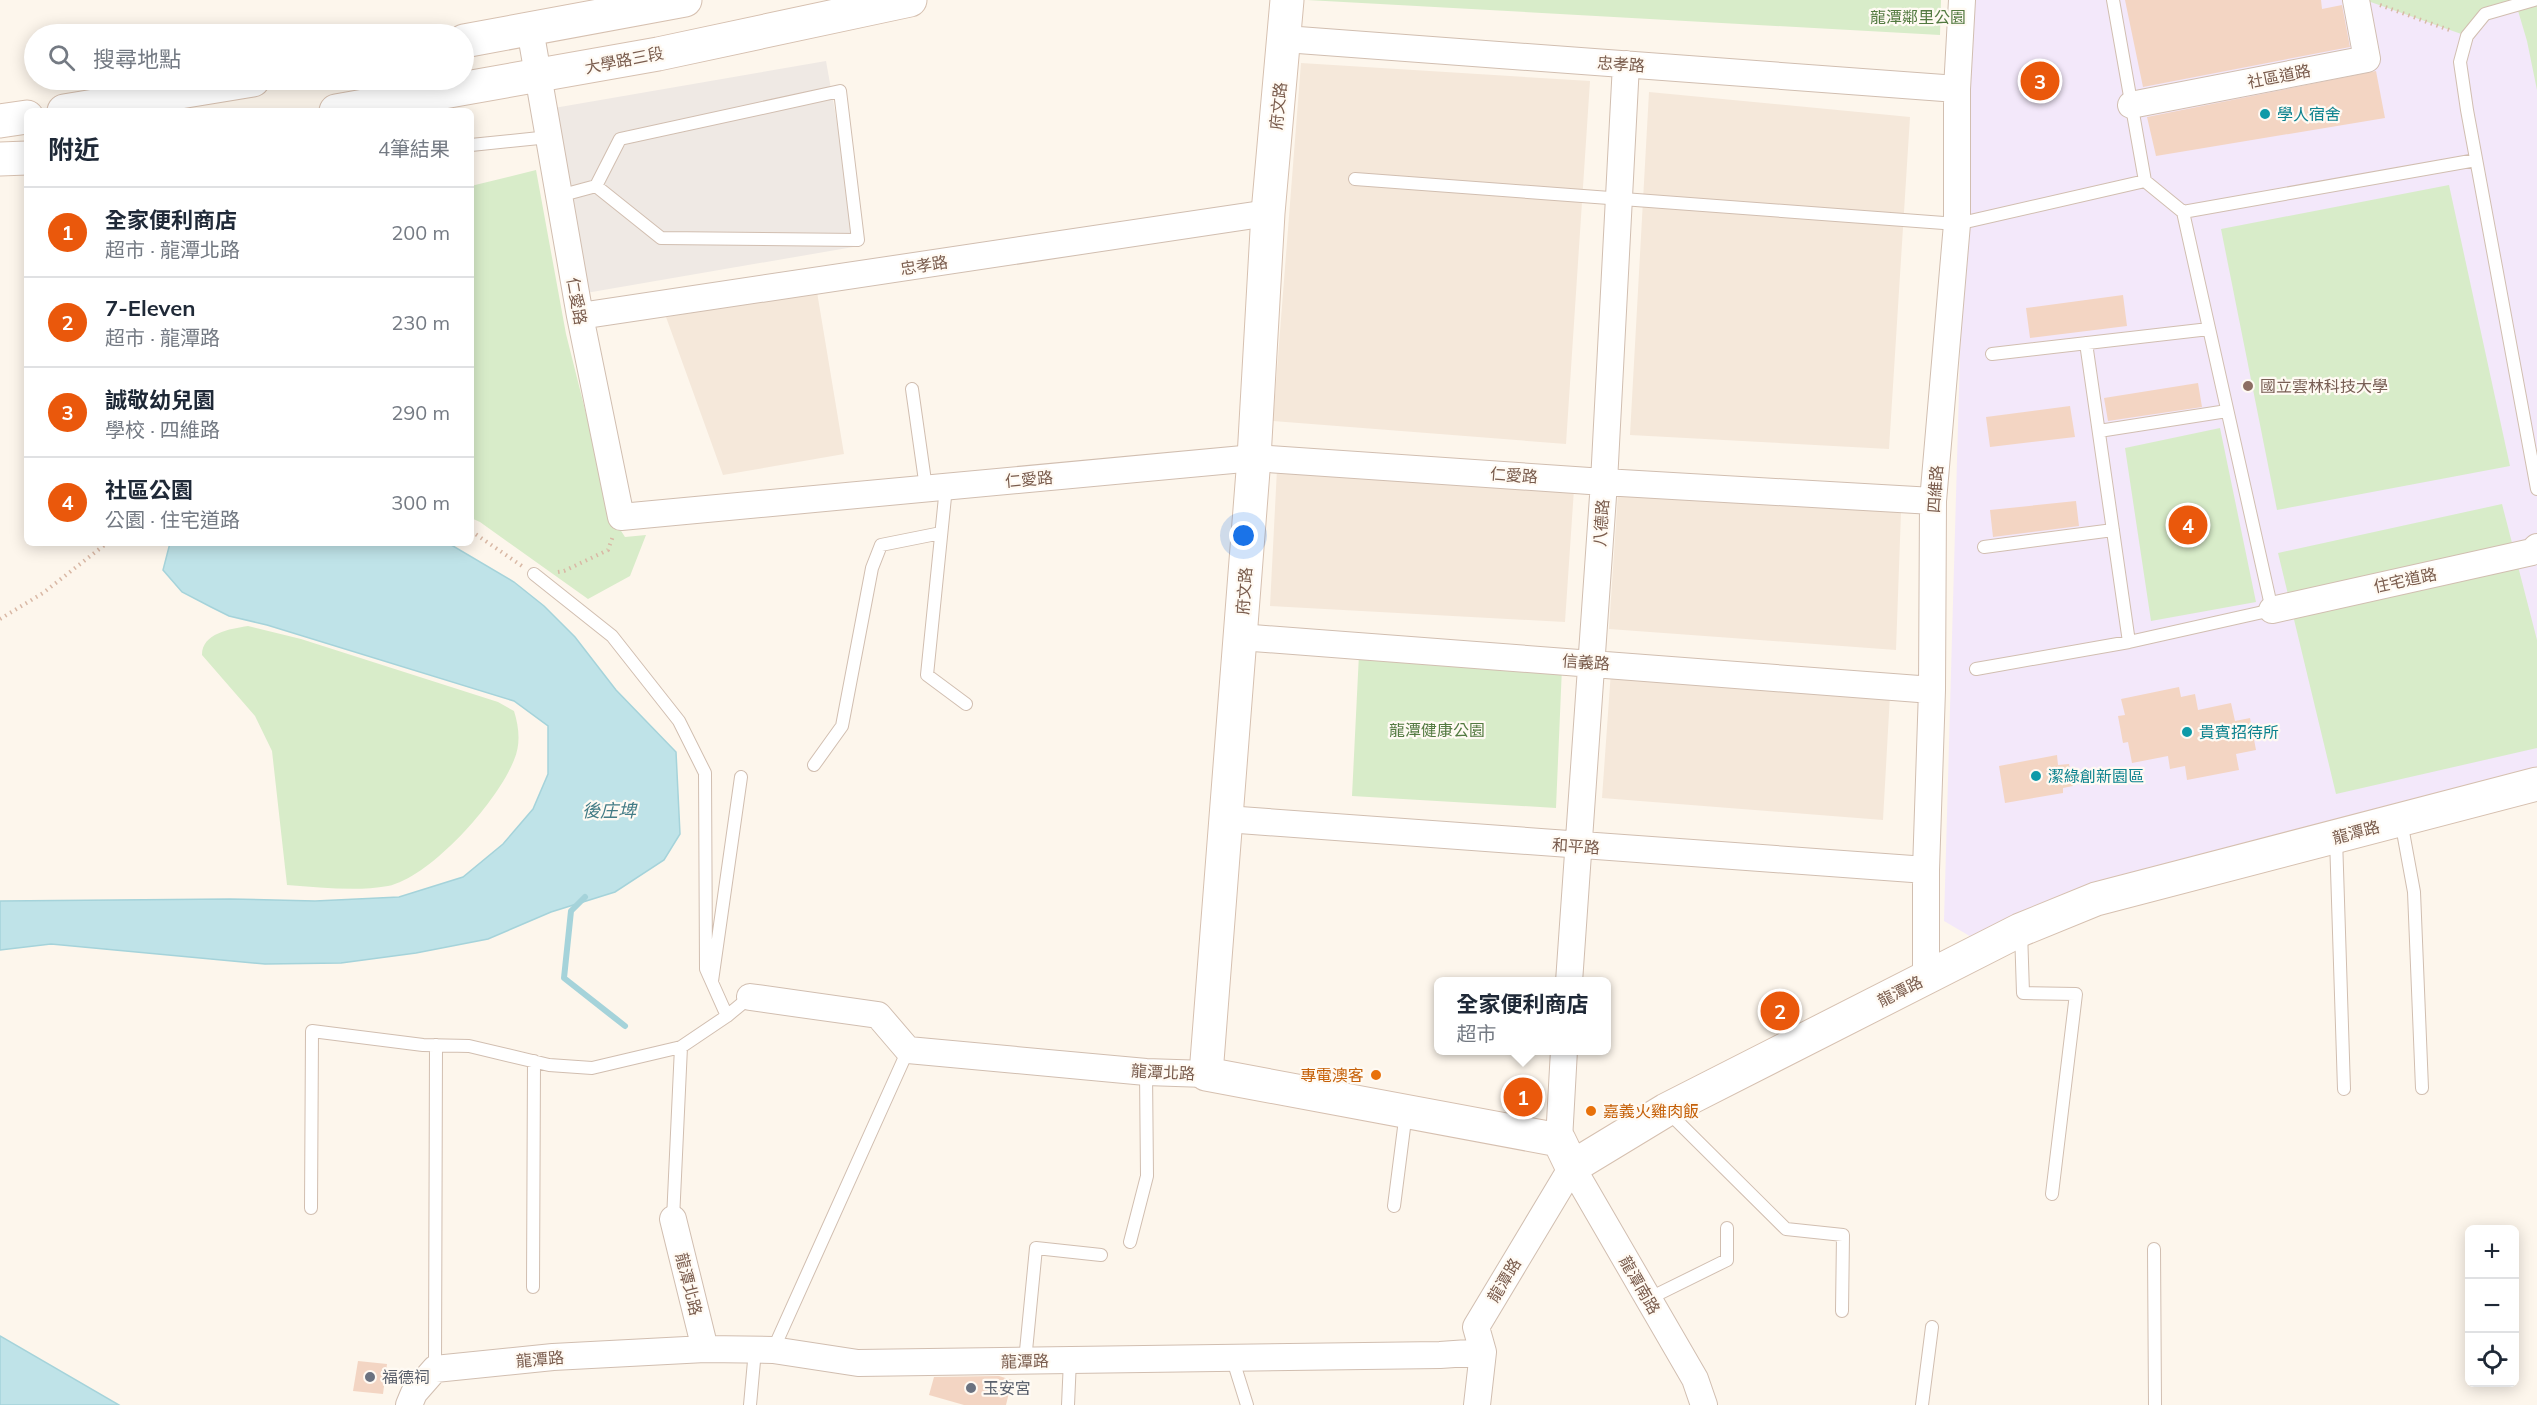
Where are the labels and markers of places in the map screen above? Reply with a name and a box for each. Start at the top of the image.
pin: 3 [2020,58,2060,104]
place label: 學人宿舍 [2277,104,2341,124]
marker: 學人宿舍 [2258,107,2272,121]
place label: 國立雲林科技大學 [2260,376,2388,396]
marker: 國立雲林科技大學 [2241,379,2255,393]
pin: 4 [2168,502,2208,548]
place label: 貴賓招待所 [2199,722,2279,742]
marker: 貴賓招待所 [2180,725,2194,739]
place label: 潔綠創新園區 [2048,766,2144,786]
marker: 潔綠創新園區 [2029,769,2043,783]
pin: 2 [1760,988,1800,1034]
place label: 專電澳客 [1300,1065,1364,1085]
marker: 專電澳客 [1369,1068,1383,1082]
pin: 1 [1504,1074,1543,1120]
place label: 嘉義火雞肉飯 [1603,1101,1699,1121]
marker: 嘉義火雞肉飯 [1584,1104,1598,1118]
place label: 福德祠 [382,1367,430,1387]
marker: 福德祠 [363,1370,377,1384]
place label: 玉安宮 [983,1378,1031,1398]
marker: 玉安宮 [964,1381,978,1395]

